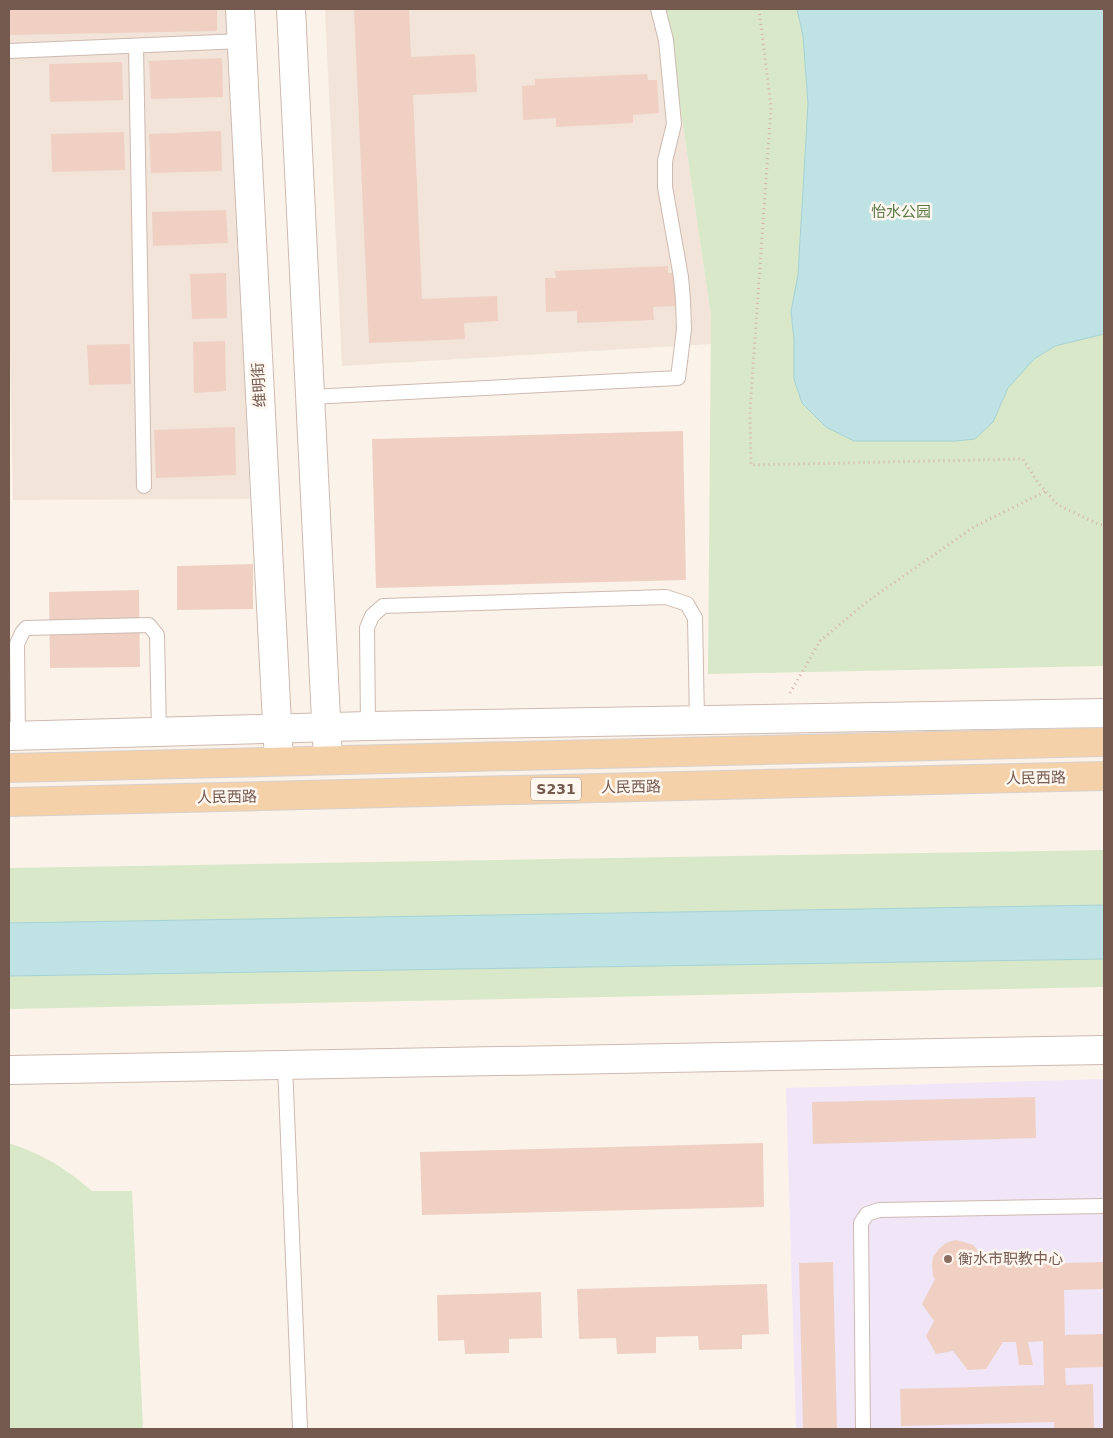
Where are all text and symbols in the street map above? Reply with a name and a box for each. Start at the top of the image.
park label: 怡水公园 [871,203,931,221]
street label: 维明街 [249,362,269,408]
street label: 人民西路 [1006,768,1066,788]
street label: 人民西路 [601,777,661,797]
road number: S231 [531,778,581,801]
street label: 人民西路 [197,787,257,807]
place label: 衡水市职教中心 [958,1250,1063,1268]
marker: 衡水市职教中心 [942,1253,954,1265]

